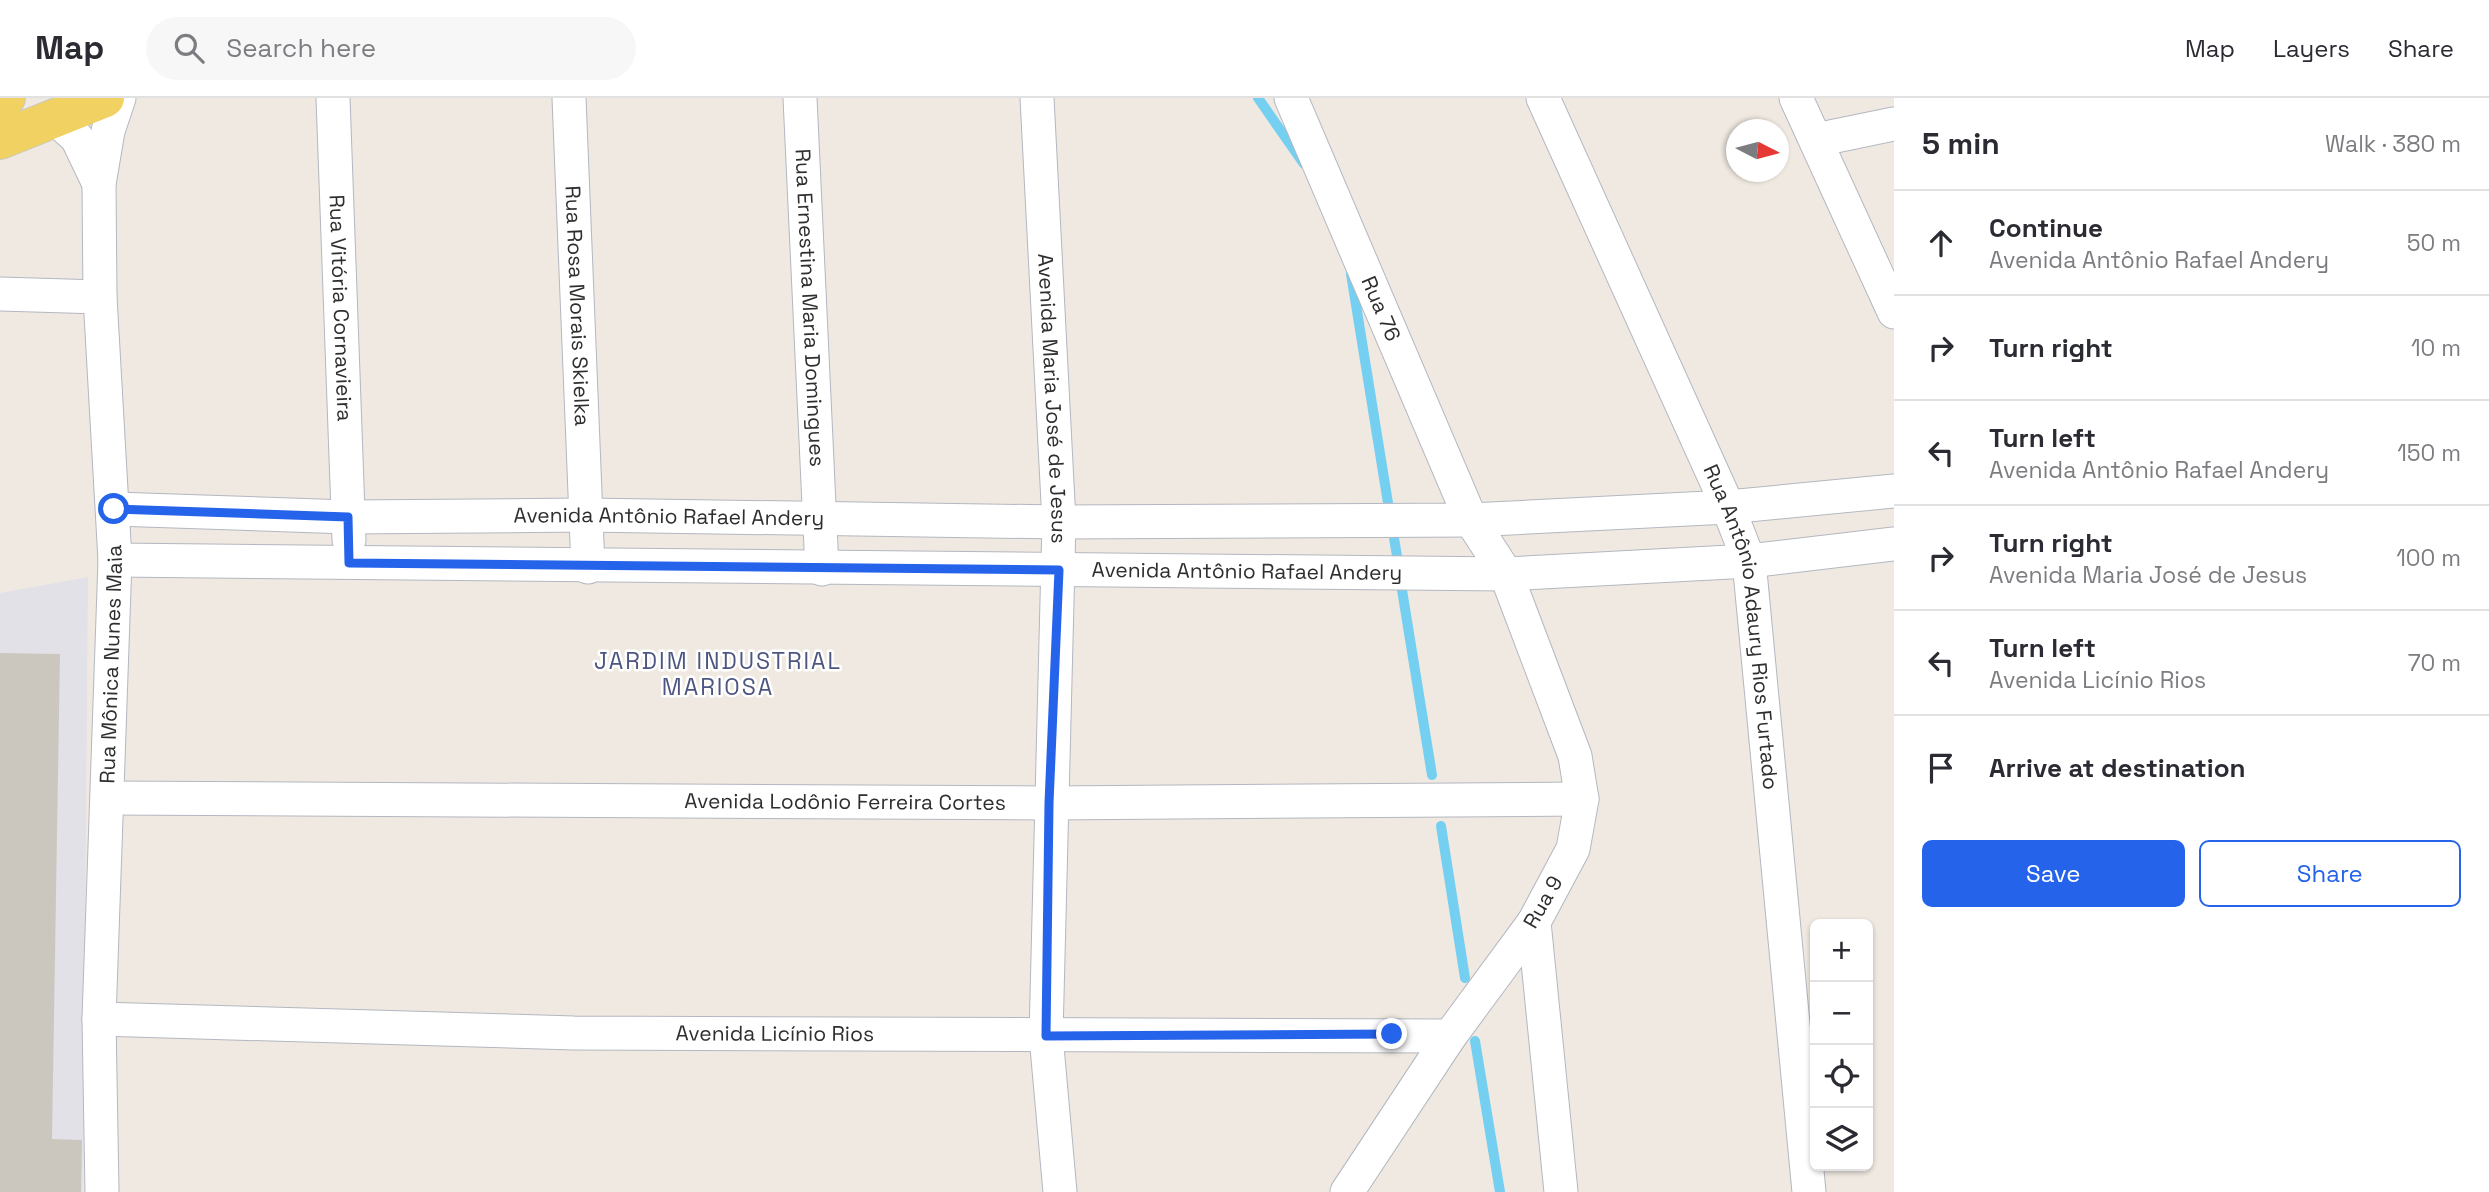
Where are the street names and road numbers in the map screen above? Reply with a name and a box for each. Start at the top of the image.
street label: Rua Ernestina Maria Domingues [789,148,831,467]
street label: Rua Rosa Morais Skielka [560,185,596,427]
street label: Rua Vitória Cornavieira [324,194,359,422]
street label: Avenida Maria José de Jesus [1032,253,1073,544]
street label: Rua 76 [1356,272,1407,345]
street label: Rua Antônio Adaury Rios Furtado [1697,460,1785,791]
street label: Avenida Antônio Rafael Andery [513,501,824,532]
street label: Rua Mônica Nunes Maia [93,544,128,784]
street label: Avenida Antônio Rafael Andery [1091,556,1402,586]
street label: Avenida Lodônio Ferreira Cortes [684,787,1006,816]
street label: Rua 9 [1517,871,1568,933]
street label: Avenida Licínio Rios [675,1019,874,1047]

